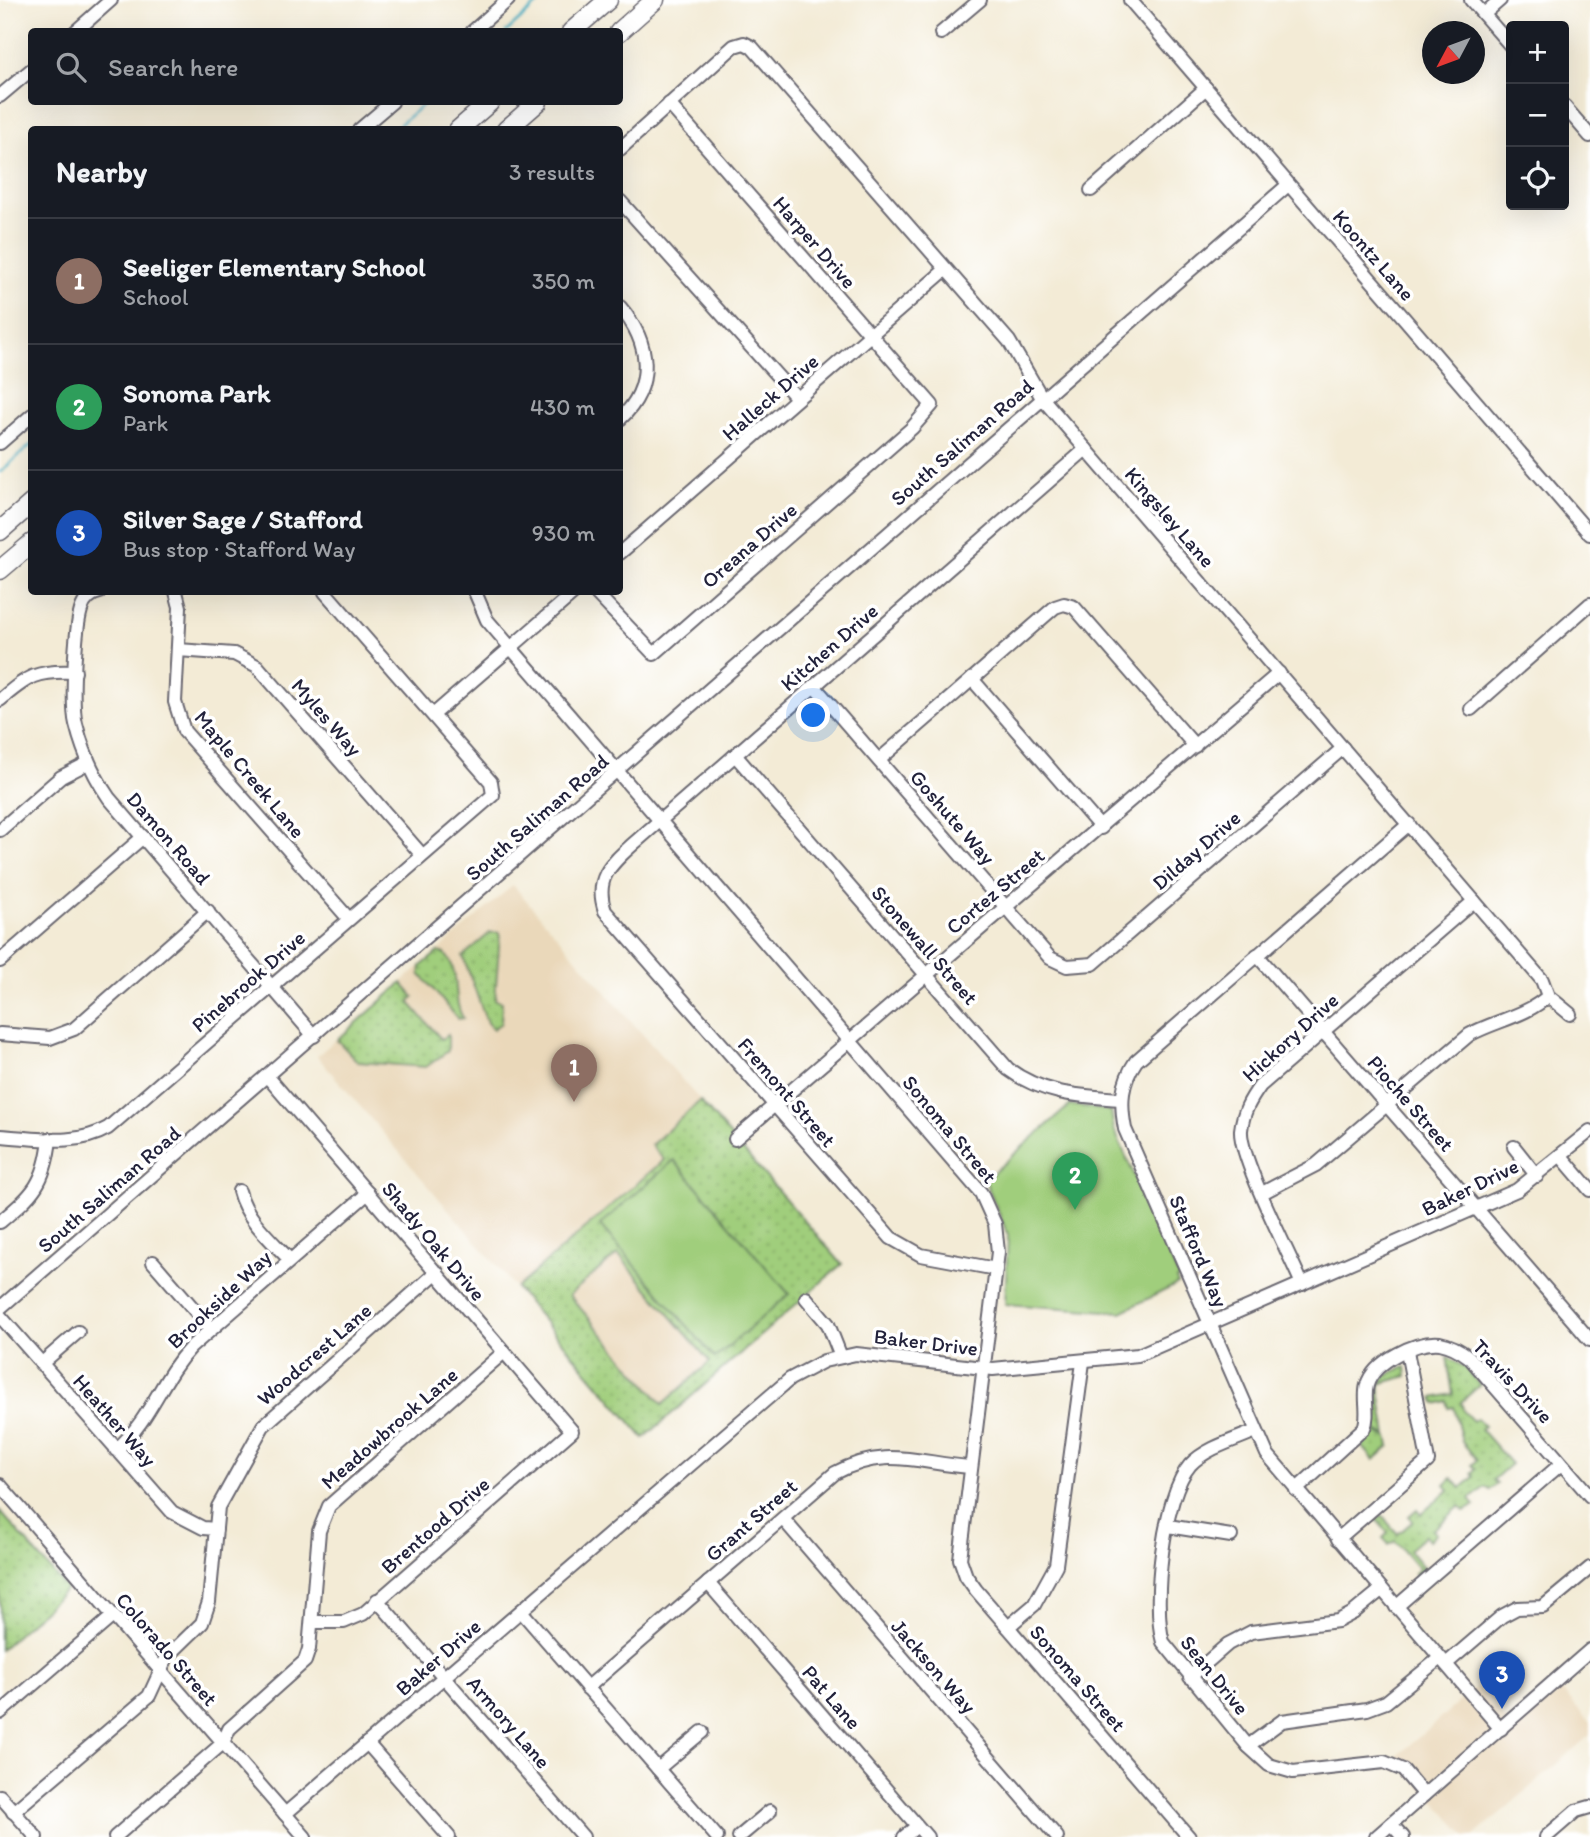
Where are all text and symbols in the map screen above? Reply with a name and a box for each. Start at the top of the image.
north arrow [1422,21,1485,84]
map controls [1506,21,1569,210]
button: + [1506,21,1569,84]
search box [28,28,623,105]
icon: search [52,48,90,86]
text: Search here [108,51,238,83]
button: − [1506,84,1569,147]
button: locate [1506,147,1569,210]
text: Nearby [56,153,147,190]
text: 3 results [509,158,595,186]
street label: Harper Drive [768,191,862,293]
street label: Koontz Lane [1328,204,1420,306]
text: Seeliger Elementary School [123,251,426,283]
text: 1 [74,267,84,295]
text: 350 m [532,267,595,295]
text: School [123,283,188,311]
street label: Halleck Drive [717,348,823,446]
street label: South Saliman Road [885,373,1039,511]
text: Sonoma Park [123,377,270,409]
text: 2 [73,393,85,421]
text: 430 m [530,393,595,421]
text: Park [123,409,168,437]
street label: Kingsley Lane [1120,462,1220,572]
street label: Oreana Drive [696,497,802,593]
text: Silver Sage / Stafford [123,503,363,535]
text: 3 [73,519,85,547]
text: 930 m [532,519,595,547]
text: Bus stop · Stafford Way [123,535,355,563]
street label: Kitchen Drive [775,598,883,696]
street label: Myles Way [287,673,368,761]
your location [796,698,830,732]
street label: Maple Creek Lane [189,705,311,843]
street label: South Saliman Road [460,748,614,886]
street label: Goshute Way [905,765,1001,870]
street label: Damon Road [122,786,217,890]
street label: Dilday Drive [1147,805,1245,895]
street label: Cortez Street [941,843,1049,939]
street label: Stonewall Street [867,880,984,1010]
street label: Pinebrook Drive [186,925,310,1037]
street label: Hickory Drive [1237,987,1343,1087]
street label: Fremont Street [733,1032,841,1152]
pin: 1 [551,1044,597,1102]
street label: Pioche Street [1362,1050,1460,1156]
street label: Sonoma Street [898,1070,1003,1188]
street label: South Saliman Road [32,1120,186,1258]
pin: 2 [1052,1152,1098,1210]
street label: Baker Drive [1417,1153,1523,1221]
street label: Shady Oak Drive [377,1176,491,1306]
street label: Stafford Way [1164,1191,1234,1311]
street label: Brookside Way [162,1244,276,1354]
street label: Woodcrest Lane [252,1297,376,1411]
street label: Baker Drive [873,1323,979,1361]
street label: Travis Drive [1468,1334,1558,1428]
street label: Meadowbrook Lane [316,1362,462,1494]
street label: Heather Way [68,1369,162,1472]
street label: Brentood Drive [376,1471,494,1579]
street label: Grant Street [700,1473,802,1567]
street label: Colorado Street [111,1587,223,1711]
street label: Baker Drive [390,1613,486,1701]
street label: Jackson Way [886,1614,982,1718]
street label: Sonoma Street [1025,1619,1131,1737]
street label: Sean Drive [1175,1630,1255,1720]
pin: 3 [1479,1651,1525,1709]
street label: Pat Lane [797,1660,867,1734]
street label: Armory Lane [462,1671,556,1773]

